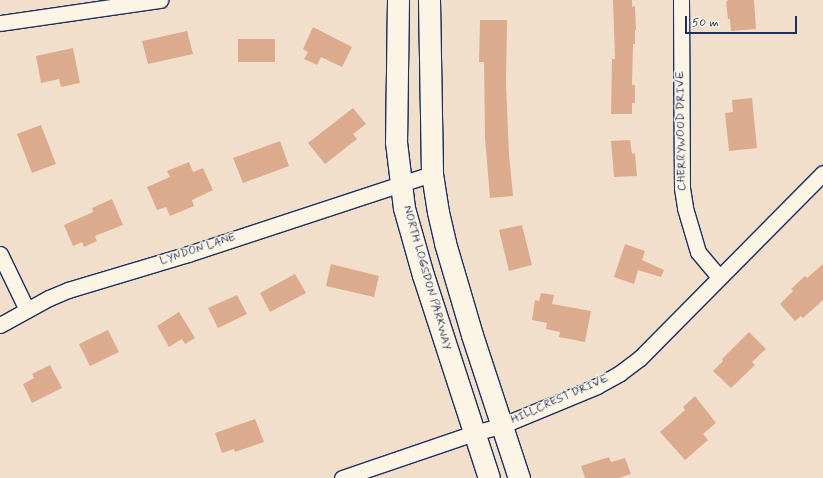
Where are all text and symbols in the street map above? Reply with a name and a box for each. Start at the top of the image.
scale bar [687,8,799,34]
text: 50 m [692,15,719,31]
street label: CHERRYWOOD DRIVE [674,71,690,191]
street label: NORTH LOGSDON PARKWAY [398,203,454,353]
street label: LYNDON LANE [157,231,239,269]
street label: HILLCREST DRIVE [509,372,611,428]

